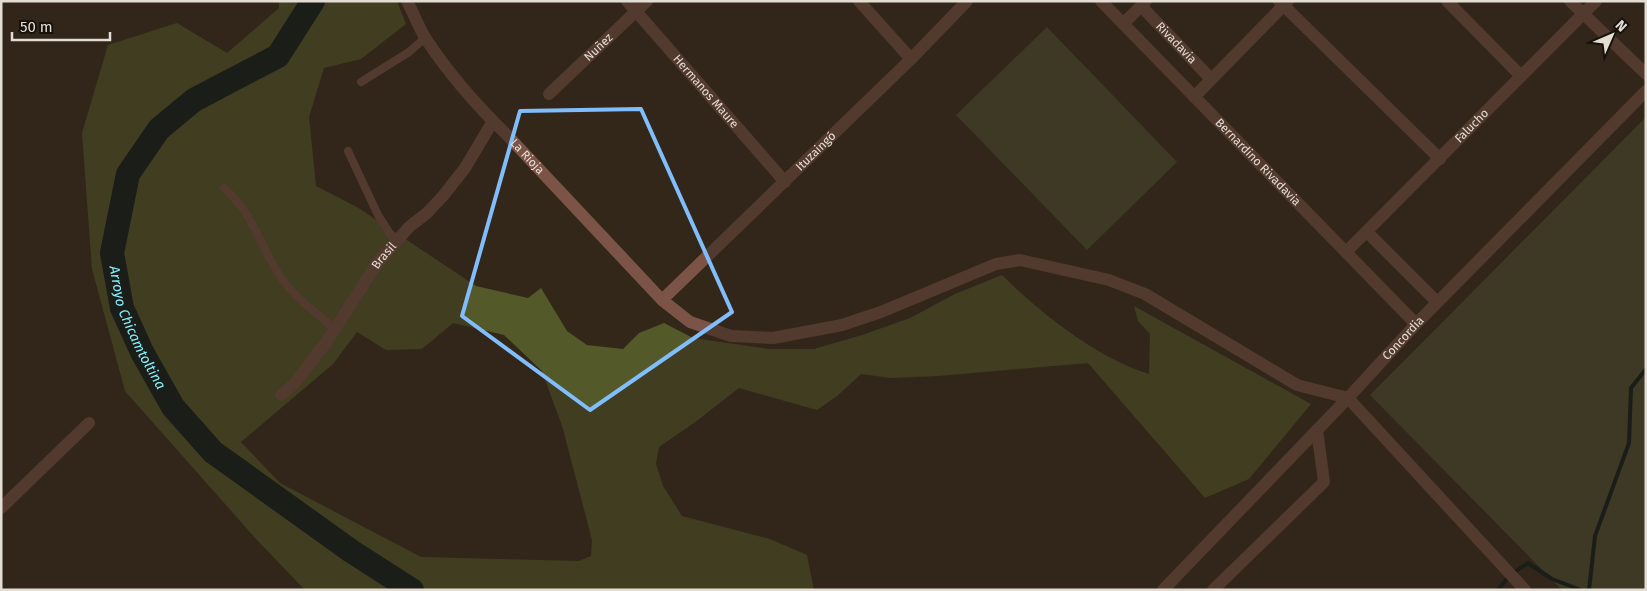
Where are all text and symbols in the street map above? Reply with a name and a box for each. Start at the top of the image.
scale bar [12,10,110,42]
north arrow [1587,10,1637,60]
text: N [1612,17,1630,35]
text: 50 m [20,18,53,36]
street label: Rivadavia [1153,19,1199,67]
street label: Nuñez [581,30,615,64]
street label: Hermanos Maure [670,52,742,131]
street label: Falucho [1452,106,1491,146]
street label: Bernardino Rivadavia [1212,116,1304,209]
street label: Ituzaingó [793,129,839,174]
street label: La Rioja [507,136,547,177]
street label: Brasil [369,239,399,271]
water label: Arroyo Chicamtoltina [105,263,169,392]
street label: Concordia [1379,313,1427,363]

